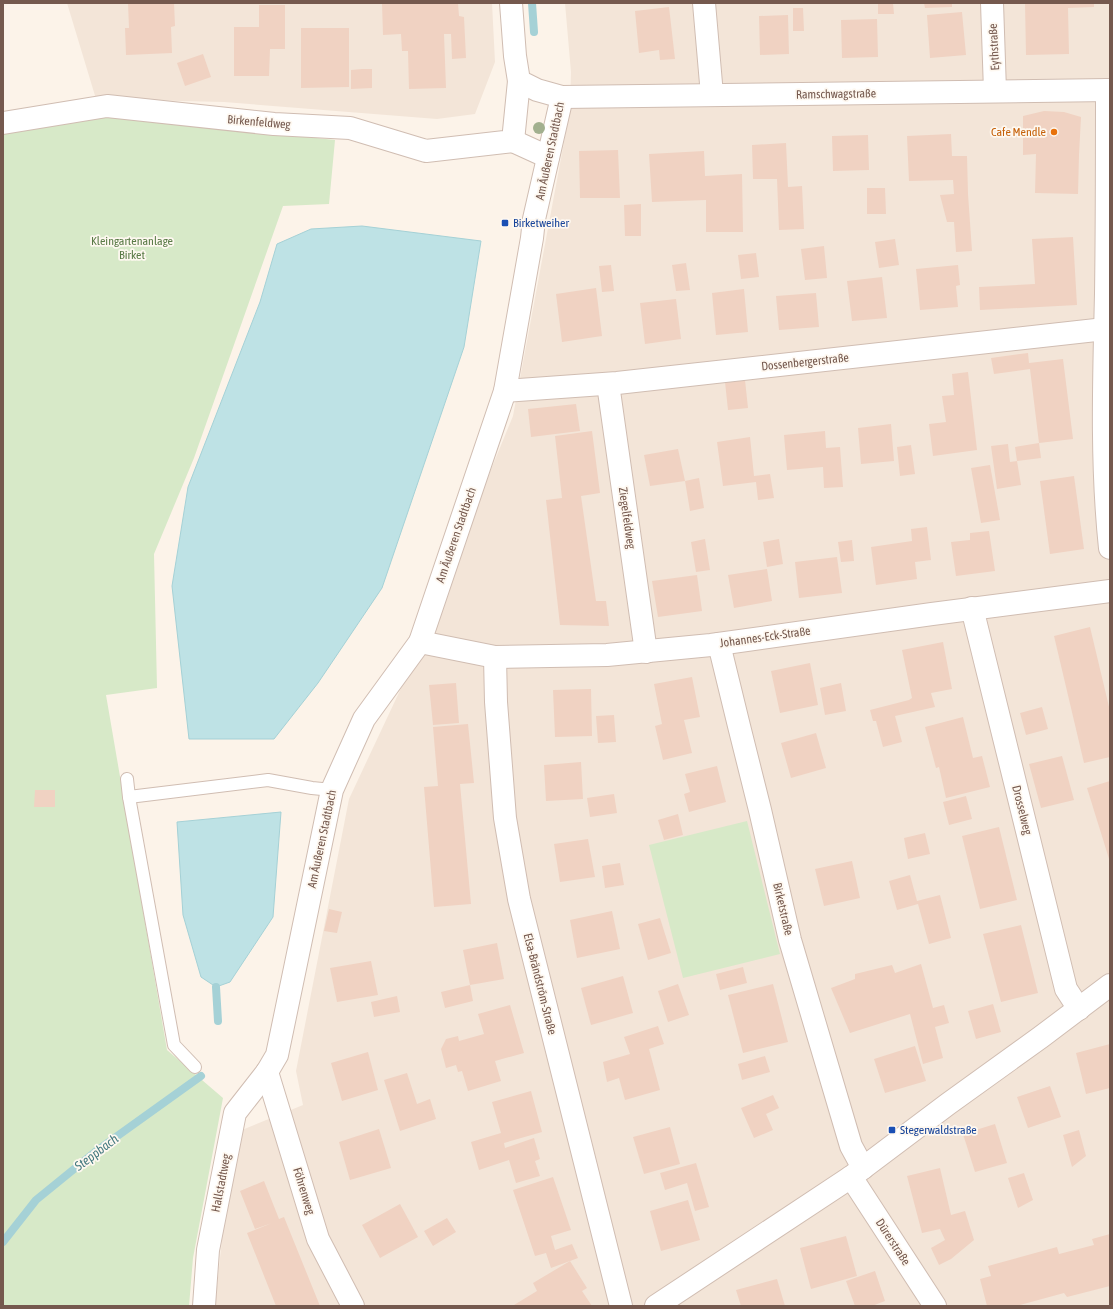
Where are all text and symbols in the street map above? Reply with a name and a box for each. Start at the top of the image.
street label: Eythstraße [986,23,1002,71]
street label: Ramschwagstraße [796,86,876,102]
street label: Am Äußeren Stadtbach [533,101,567,201]
street label: Birkenfeldweg [227,112,292,132]
place label: Cafe Mendle [991,125,1046,139]
marker: Cafe Mendle [1049,127,1059,137]
place label: Birketweiher [513,216,569,230]
marker: Birketweiher [500,218,510,228]
park label: Kleingartenanlage Birket [91,234,173,262]
street label: Dossenbergerstraße [761,350,849,374]
street label: Am Äußeren Stadtbach [433,485,479,585]
street label: Ziegelfeldweg [616,486,638,551]
street label: Johannes-Eck-Straße [719,624,811,650]
street label: Drosselweg [1009,784,1035,837]
street label: Am Äußeren Stadtbach [305,789,339,889]
street label: Birketstraße [770,881,796,937]
street label: Elsa-Brändström-Straße [521,932,559,1036]
place label: Stegerwaldstraße [900,1123,977,1137]
marker: Stegerwaldstraße [887,1125,897,1135]
water label: Steppbach [71,1131,122,1174]
street label: Hallstadtweg [209,1152,234,1213]
street label: Föhrenweg [290,1166,318,1217]
street label: Dürerstraße [873,1216,913,1268]

